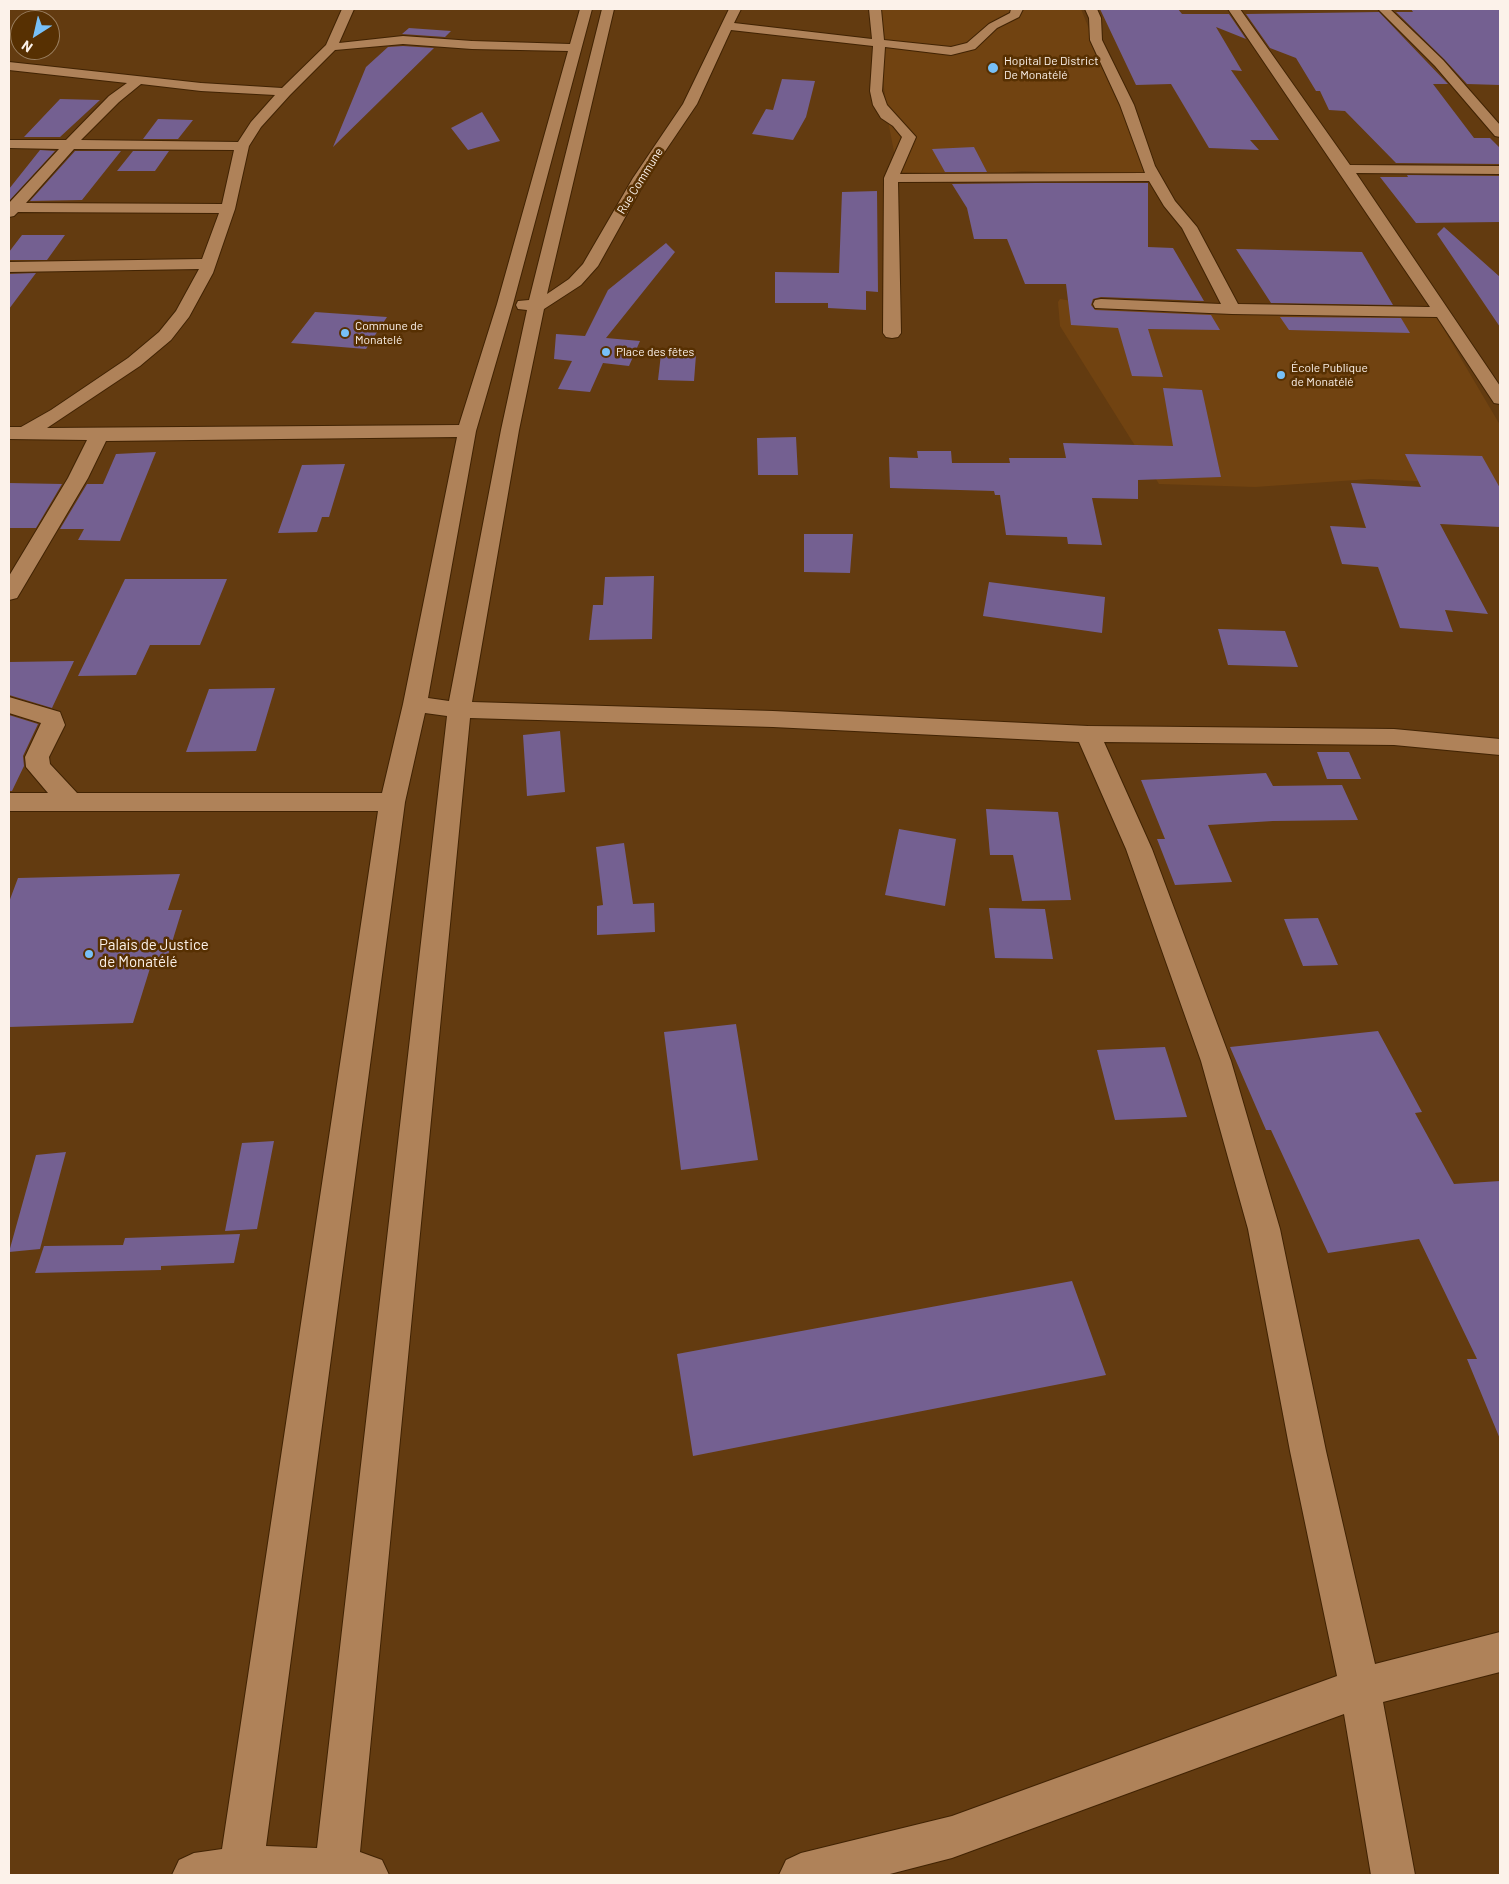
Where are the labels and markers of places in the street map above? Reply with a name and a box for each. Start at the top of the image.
place label: Hopital De District De Monatélé [1004,54,1099,82]
marker: Hopital De District De Monatélé [986,61,1000,75]
place label: Commune de Monatelé [355,319,423,347]
marker: Commune de Monatelé [339,327,351,339]
place label: Place des fêtes [616,345,694,359]
marker: Place des fêtes [600,346,612,358]
place label: École Publique de Monatélé [1291,361,1368,389]
marker: École Publique de Monatélé [1275,369,1287,381]
place label: Palais de Justice de Monatélé [99,936,209,971]
marker: Palais de Justice de Monatélé [83,948,95,960]

